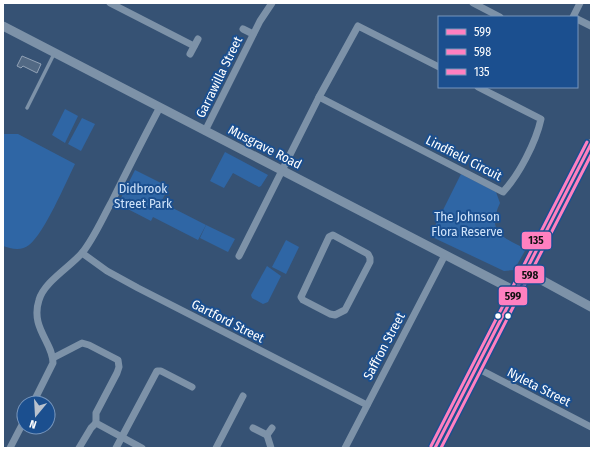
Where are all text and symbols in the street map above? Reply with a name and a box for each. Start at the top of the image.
legend [438,16,578,88]
text: 599 [474,25,491,39]
street label: Garrawilla Street [193,33,246,120]
text: 598 [474,45,491,59]
text: 135 [474,65,490,79]
street label: Musgrave Road [226,122,304,172]
street label: Lindfield Circuit [423,132,505,184]
park label: Didbrook Street Park [114,181,173,211]
park label: The Johnson Flora Reserve [431,209,503,239]
line badge: 135 [521,231,552,250]
text: 135 [528,234,544,247]
line badge: 598 [514,265,545,284]
text: 598 [522,269,539,282]
line badge: 599 [498,286,528,306]
text: 599 [505,290,522,303]
street label: Gartford Street [189,296,267,346]
street label: Saffron Street [360,309,408,382]
unlabelled marker [493,311,503,321]
unlabelled marker [503,311,513,321]
street label: Nyleta Street [505,365,574,410]
north arrow [16,395,56,435]
text: N [28,417,38,431]

